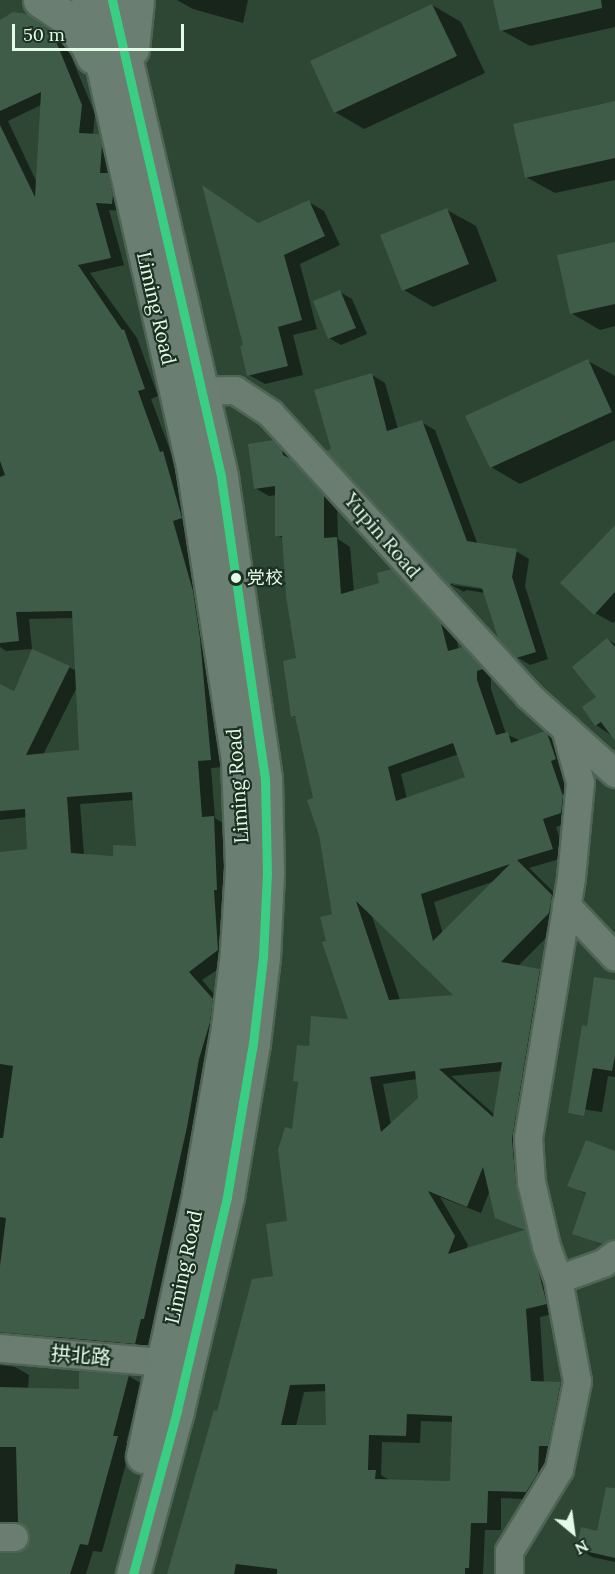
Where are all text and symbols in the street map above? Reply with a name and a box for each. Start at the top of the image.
scale bar [15,12,188,50]
text: 50 m [23,23,65,46]
street label: Liming Road [132,249,182,367]
street label: Yupin Road [340,488,426,582]
place label: 党校 [247,567,283,589]
marker: 党校 [230,572,242,584]
street label: Liming Road [221,728,253,844]
street label: Liming Road [159,1208,207,1326]
street label: 拱北路 [50,1340,112,1370]
north arrow [543,1502,603,1562]
text: N [571,1536,592,1559]

